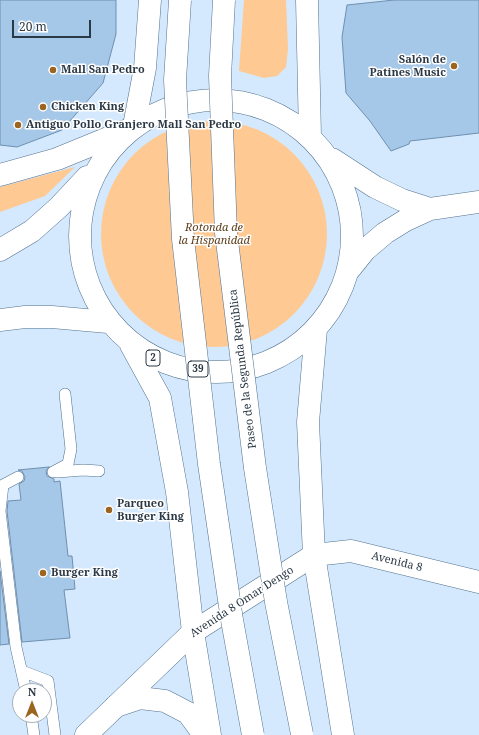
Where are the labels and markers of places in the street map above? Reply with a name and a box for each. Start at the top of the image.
place label: Salón de Patines Music [370,53,446,79]
marker: Salón de Patines Music [449,61,459,71]
place label: Mall San Pedro [61,63,145,77]
marker: Mall San Pedro [48,65,58,75]
place label: Chicken King [51,100,124,114]
marker: Chicken King [38,102,48,112]
place label: Antiguo Pollo Granjero Mall San Pedro [26,118,241,132]
marker: Antiguo Pollo Granjero Mall San Pedro [13,120,23,130]
place label: Parqueo Burger King [117,497,184,523]
marker: Parqueo Burger King [104,505,114,515]
place label: Burger King [51,566,118,580]
marker: Burger King [38,568,48,578]

